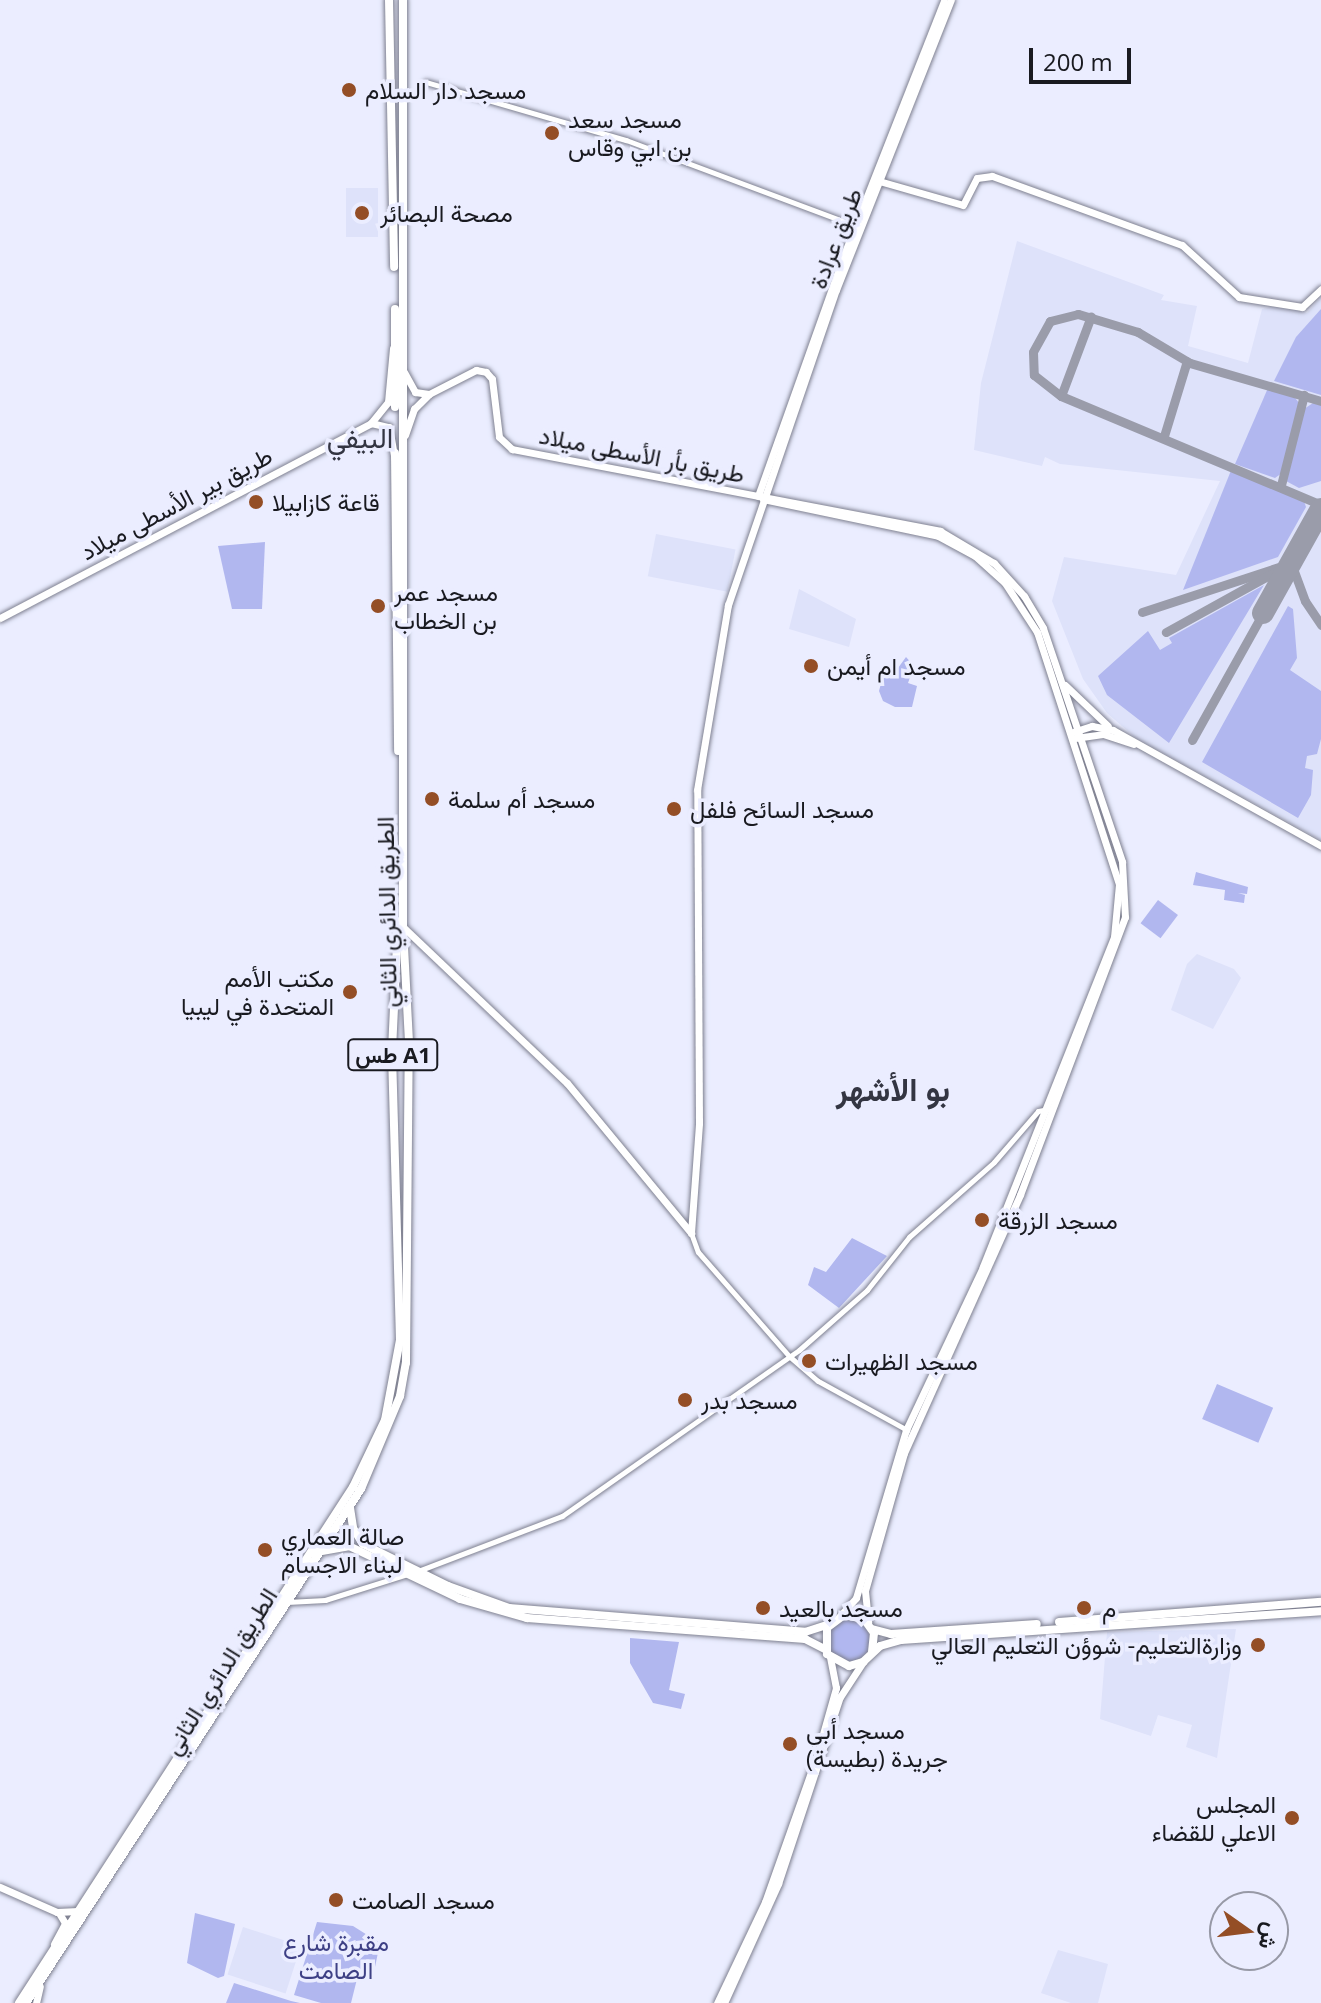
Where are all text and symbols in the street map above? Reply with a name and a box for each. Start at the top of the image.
scale bar [1033,32,1135,82]
text: 200 m [1043,45,1113,78]
place label: مسجد دار السلام [365,76,526,104]
marker: مسجد دار السلام [340,81,358,99]
place label: مسجد سعد بن ابي وقاس [568,105,692,161]
marker: مسجد سعد بن ابي وقاس [543,124,561,142]
street label: طريق عرادة [803,184,867,292]
place label: مصحة البصائر [380,199,513,227]
marker: مصحة البصائر [351,202,373,224]
district label: البيفي [327,420,393,454]
street label: طريق بأر الأسطى ميلاد [537,420,747,488]
street label: طريق بير الأسطى ميلاد [75,440,277,566]
place label: قاعة كازابيلا [272,488,380,516]
marker: قاعة كازابيلا [247,493,265,511]
place label: مسجد عمر بن الخطاب [394,578,498,634]
marker: مسجد عمر بن الخطاب [369,597,387,615]
place label: مسجد ام أيمن [827,652,966,680]
marker: مسجد ام أيمن [802,657,820,675]
place label: مسجد أم سلمة [448,785,595,813]
marker: مسجد أم سلمة [423,790,441,808]
place label: مسجد السائح فلفل [690,795,874,823]
marker: مسجد السائح فلفل [665,800,683,818]
street label: الطريق الدائري الثاني [370,816,402,1008]
place label: مكتب الأمم المتحدة في ليبيا [181,964,334,1020]
marker: مكتب الأمم المتحدة في ليبيا [341,983,359,1001]
road number: طس A1 [347,1037,439,1073]
district label: بو الأشهر [836,1070,950,1108]
place label: مسجد الزرقة [998,1206,1118,1234]
marker: مسجد الزرقة [973,1211,991,1229]
place label: مسجد الظهيرات [825,1347,978,1375]
marker: مسجد الظهيرات [800,1352,818,1370]
place label: مسجد بدر [701,1386,797,1414]
marker: مسجد بدر [676,1391,694,1409]
place label: صالة العماري لبناء الاجسام [281,1522,404,1578]
marker: صالة العماري لبناء الاجسام [256,1541,274,1559]
street label: الطريق الدائري الثاني [157,1582,283,1760]
place label: مسجد بالعيد [779,1594,903,1622]
place label: م [1102,1594,1116,1622]
marker: م [1073,1597,1095,1619]
marker: مسجد بالعيد [754,1599,772,1617]
place label: وزارةالتعليم- شوؤن التعليم العالي [931,1631,1242,1659]
marker: وزارةالتعليم- شوؤن التعليم العالي [1249,1636,1267,1654]
place label: مسجد أبي جريدة (بطيسة) [806,1716,948,1772]
marker: مسجد أبي جريدة (بطيسة) [781,1735,799,1753]
place label: المجلس الاعلي للقضاء [1152,1790,1276,1846]
marker: المجلس الاعلي للقضاء [1283,1809,1301,1827]
place label: مسجد الصامت [352,1886,495,1914]
marker: مسجد الصامت [327,1891,345,1909]
north arrow [1209,1891,1289,1971]
text: ش [1253,1920,1288,1953]
park label: مقبرة شارع الصامت [283,1928,389,1984]

